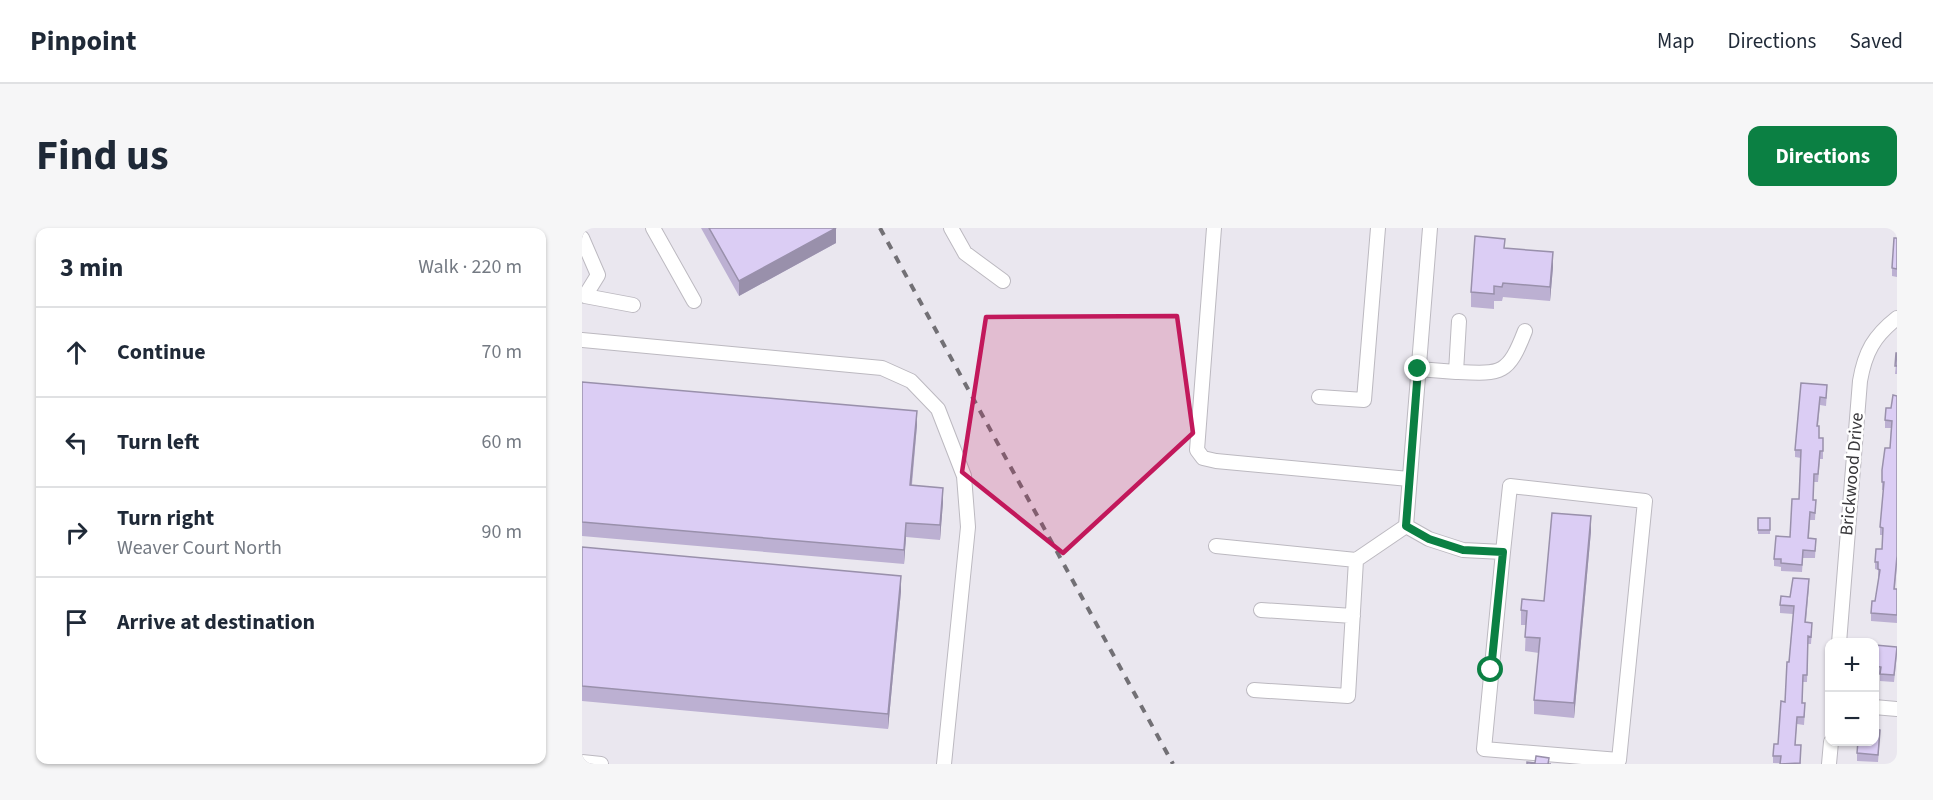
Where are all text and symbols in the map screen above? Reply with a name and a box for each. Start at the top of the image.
text: Pinpoint [30,21,137,61]
text: Map [1657,26,1695,56]
text: Directions [1728,26,1816,56]
text: Saved [1849,26,1903,56]
text: Find us [36,126,169,186]
button: Directions [1748,126,1897,186]
text: 3 min [60,249,123,286]
text: Walk · 220 m [418,253,522,281]
icon: ahead [60,336,93,369]
text: Continue [117,336,206,368]
text: 70 m [482,338,522,366]
route end [1404,355,1430,381]
street label: Brickwood Drive [1834,411,1870,537]
icon: left [60,426,93,459]
text: Turn left [117,426,199,458]
text: 60 m [482,428,522,456]
text: Turn right [117,502,214,534]
icon: right [60,516,93,549]
text: 90 m [482,518,522,546]
text: Weaver Court North [117,534,282,562]
icon: arrive [60,606,93,639]
text: Arrive at destination [117,606,315,638]
map controls [1825,638,1879,746]
button: + [1825,638,1879,692]
route start [1477,656,1503,682]
button: − [1825,692,1879,746]

